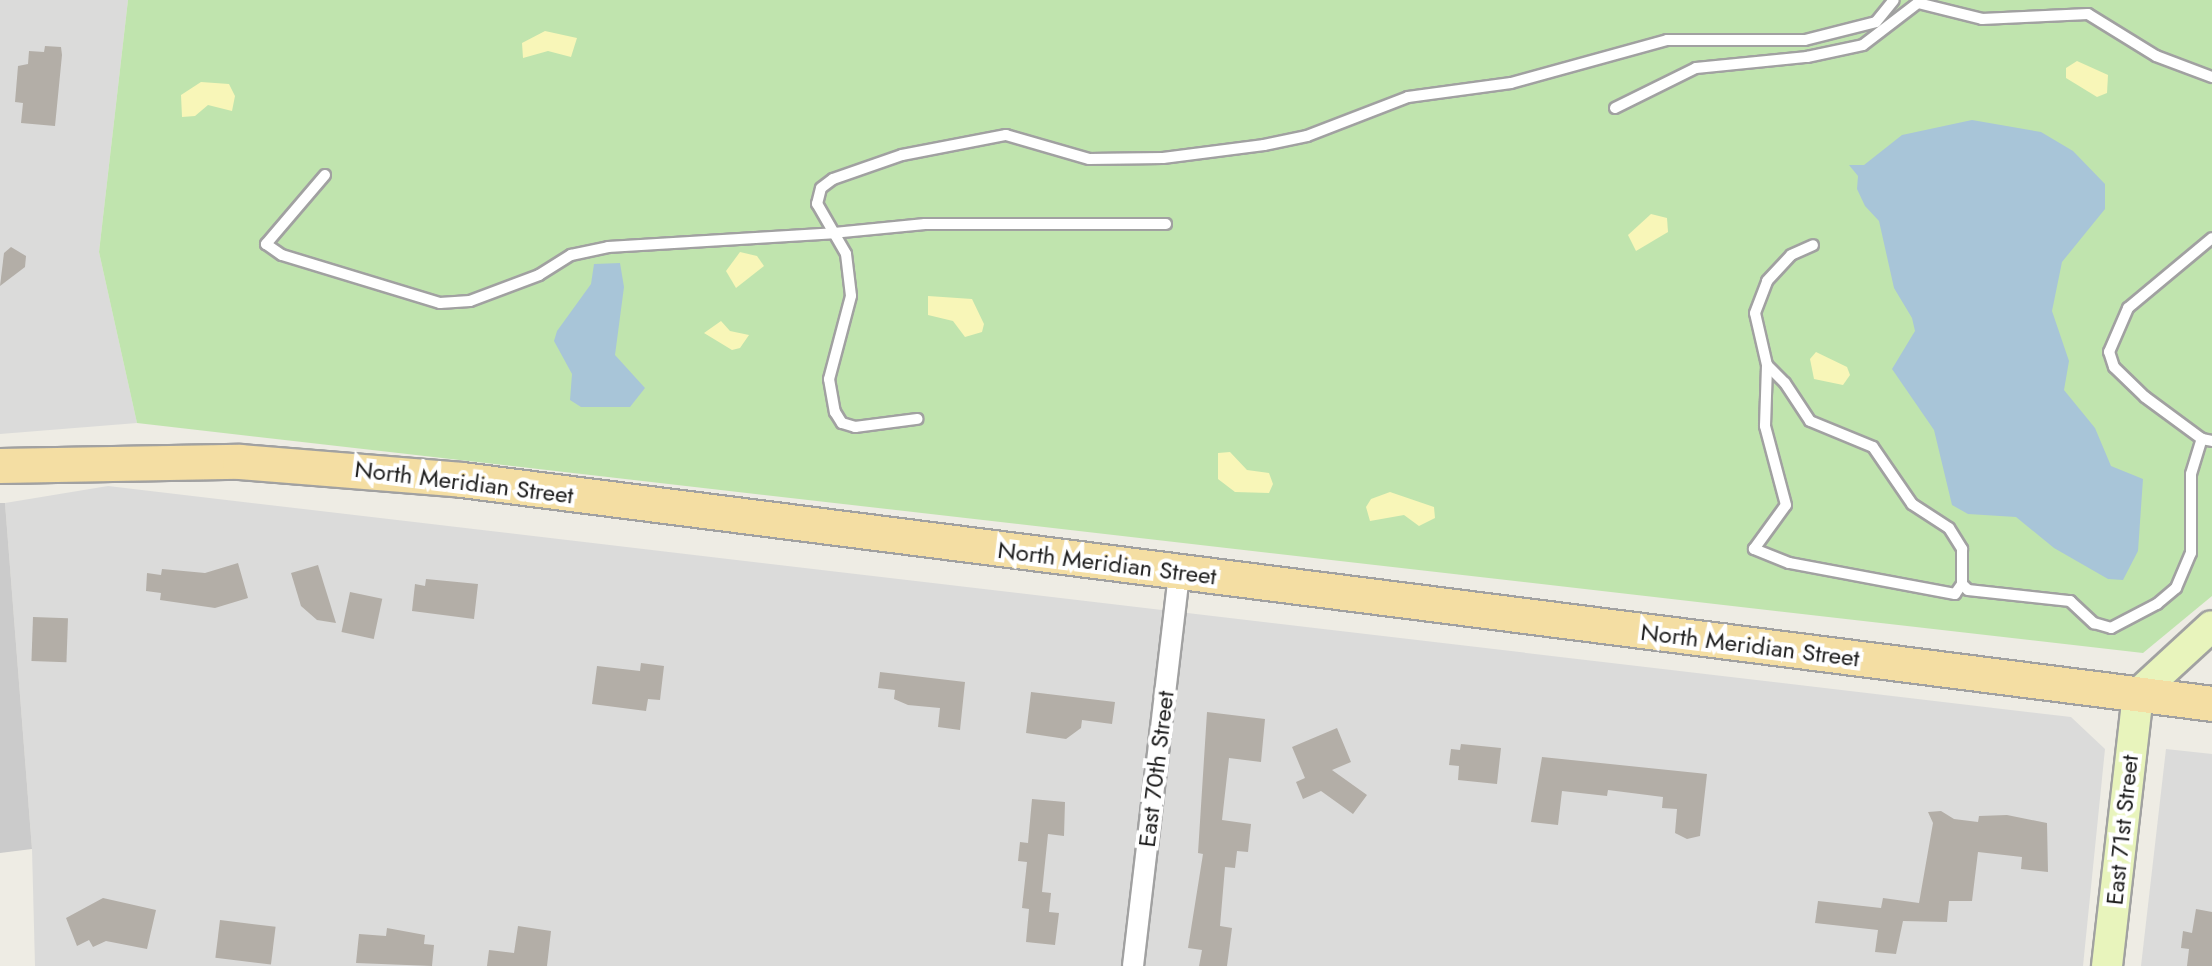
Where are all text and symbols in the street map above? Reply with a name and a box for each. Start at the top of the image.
street label: North Meridian Street [353,454,575,510]
street label: North Meridian Street [996,535,1218,591]
street label: North Meridian Street [1639,617,1861,673]
street label: East 70th Street [1132,689,1180,849]
street label: East 71st Street [2100,754,2144,906]

